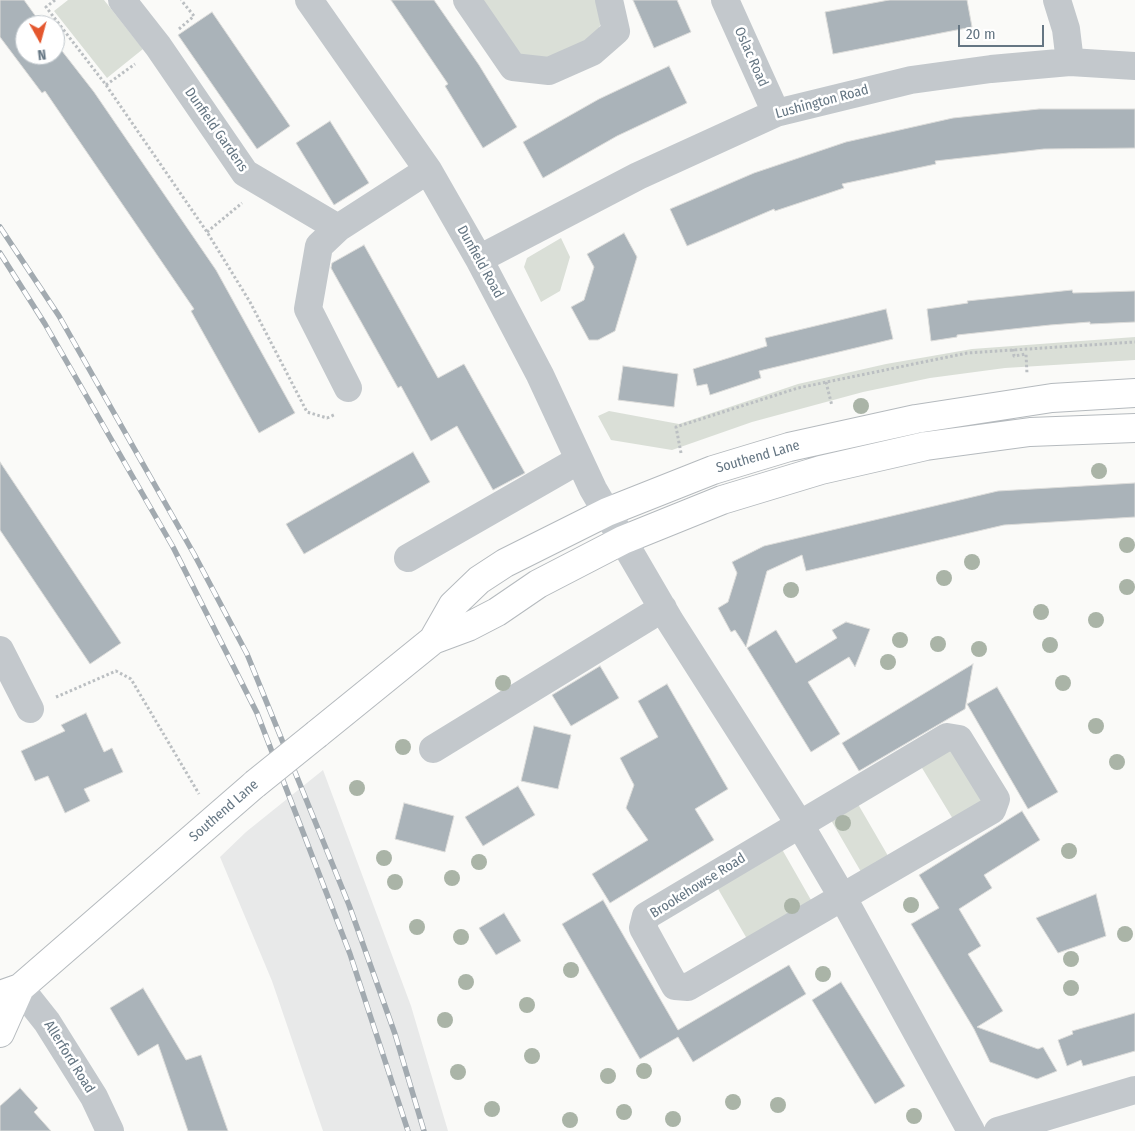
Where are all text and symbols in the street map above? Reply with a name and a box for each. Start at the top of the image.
north arrow [15,15,65,65]
scale bar [960,15,1046,47]
street label: Oslac Road [730,25,772,89]
text: 20 m [966,25,996,43]
text: N [37,45,47,63]
street label: Lushington Road [774,82,870,122]
street label: Dunfield Gardens [181,85,251,175]
street label: Dunfield Road [453,223,507,301]
street label: Southend Lane [714,437,802,477]
street label: Southend Lane [186,776,262,846]
street label: Brookehowse Road [647,850,749,922]
street label: Allerford Road [40,1018,98,1096]

